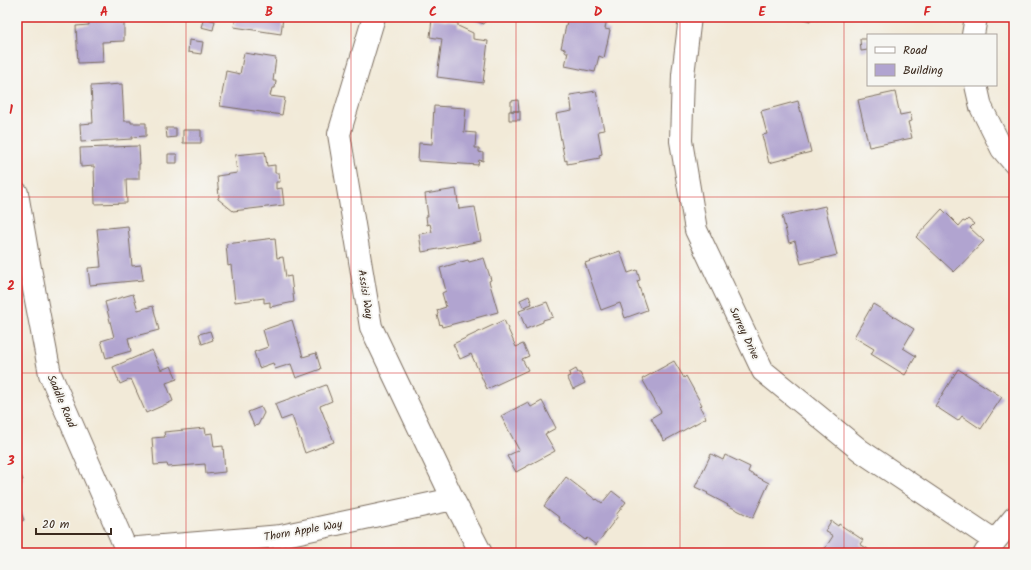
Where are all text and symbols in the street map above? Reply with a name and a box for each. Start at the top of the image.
text: A [100,2,108,23]
text: B [265,2,273,23]
text: C [429,2,437,23]
text: D [594,2,603,23]
text: E [758,2,766,23]
text: F [923,2,931,23]
legend [867,34,997,86]
text: Road [903,41,928,60]
text: Building [903,61,943,80]
text: 1 [9,100,13,121]
street label: Assisi Way [352,268,378,321]
text: 2 [7,276,15,297]
street label: Surrey Drive [724,304,764,363]
street label: Saddle Road [42,372,81,431]
text: 3 [6,451,15,472]
scale bar [36,510,111,536]
text: 20 m [42,515,70,534]
street label: Thorn Apple Way [263,515,344,547]

